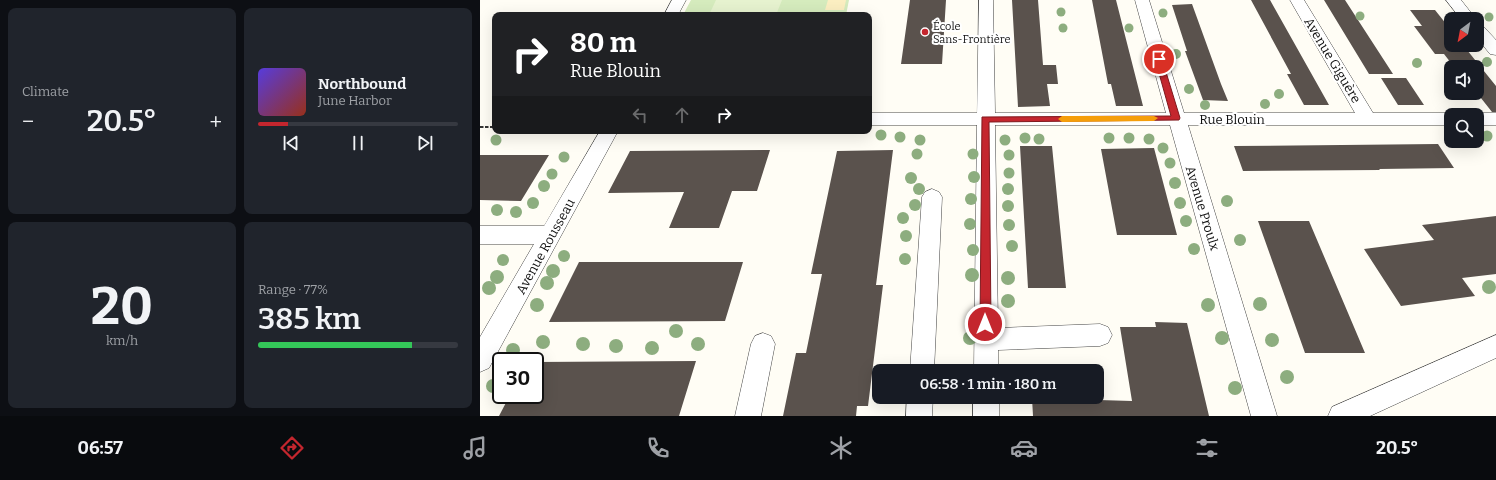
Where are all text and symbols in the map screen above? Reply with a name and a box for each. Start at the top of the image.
north arrow [1444,12,1484,52]
map controls [1444,12,1484,148]
street label: Avenue Giguère [1301,15,1364,106]
place label: École Sans-Frontière [933,19,1010,46]
text: 80 m [570,26,636,59]
marker: École Sans-Frontière [920,27,930,37]
icon: right [504,28,556,80]
pin [1142,42,1176,76]
icon: arrive [1148,48,1170,70]
text: Rue Blouin [570,60,661,82]
button: sound [1444,60,1484,100]
text: Northbound [318,75,406,93]
text: Climate [22,84,69,99]
text: June Harbor [318,93,392,108]
text: 20.5° [87,103,157,139]
icon: left [629,104,651,126]
icon: ahead [671,104,693,126]
icon: right [713,104,735,126]
text: − [22,108,34,135]
text: + [209,108,222,135]
button: search [1444,108,1484,148]
street label: Rue Blouin [1199,112,1266,127]
icon: previous [280,132,302,154]
icon: pause [347,132,369,154]
icon: next [414,132,436,154]
street label: Avenue Proulx [1183,164,1222,252]
street label: Avenue Rousseau [513,196,578,297]
text: 20 [91,275,153,338]
text: Range · 77% [258,282,328,297]
text: 385 km [258,301,361,337]
position arrow [964,303,1006,345]
text: km/h [106,333,138,348]
speed limit sign: 30 [492,352,544,404]
text: 06:58 · 1 min · 180 m [920,375,1056,393]
icon: directions [278,434,306,462]
icon: music [461,434,489,462]
icon: phone [644,434,672,462]
icon: climate [827,434,855,462]
icon: car [1010,434,1038,462]
icon: filters [1193,434,1221,462]
text: 06:57 [78,437,123,459]
text: 20.5° [1376,437,1418,459]

